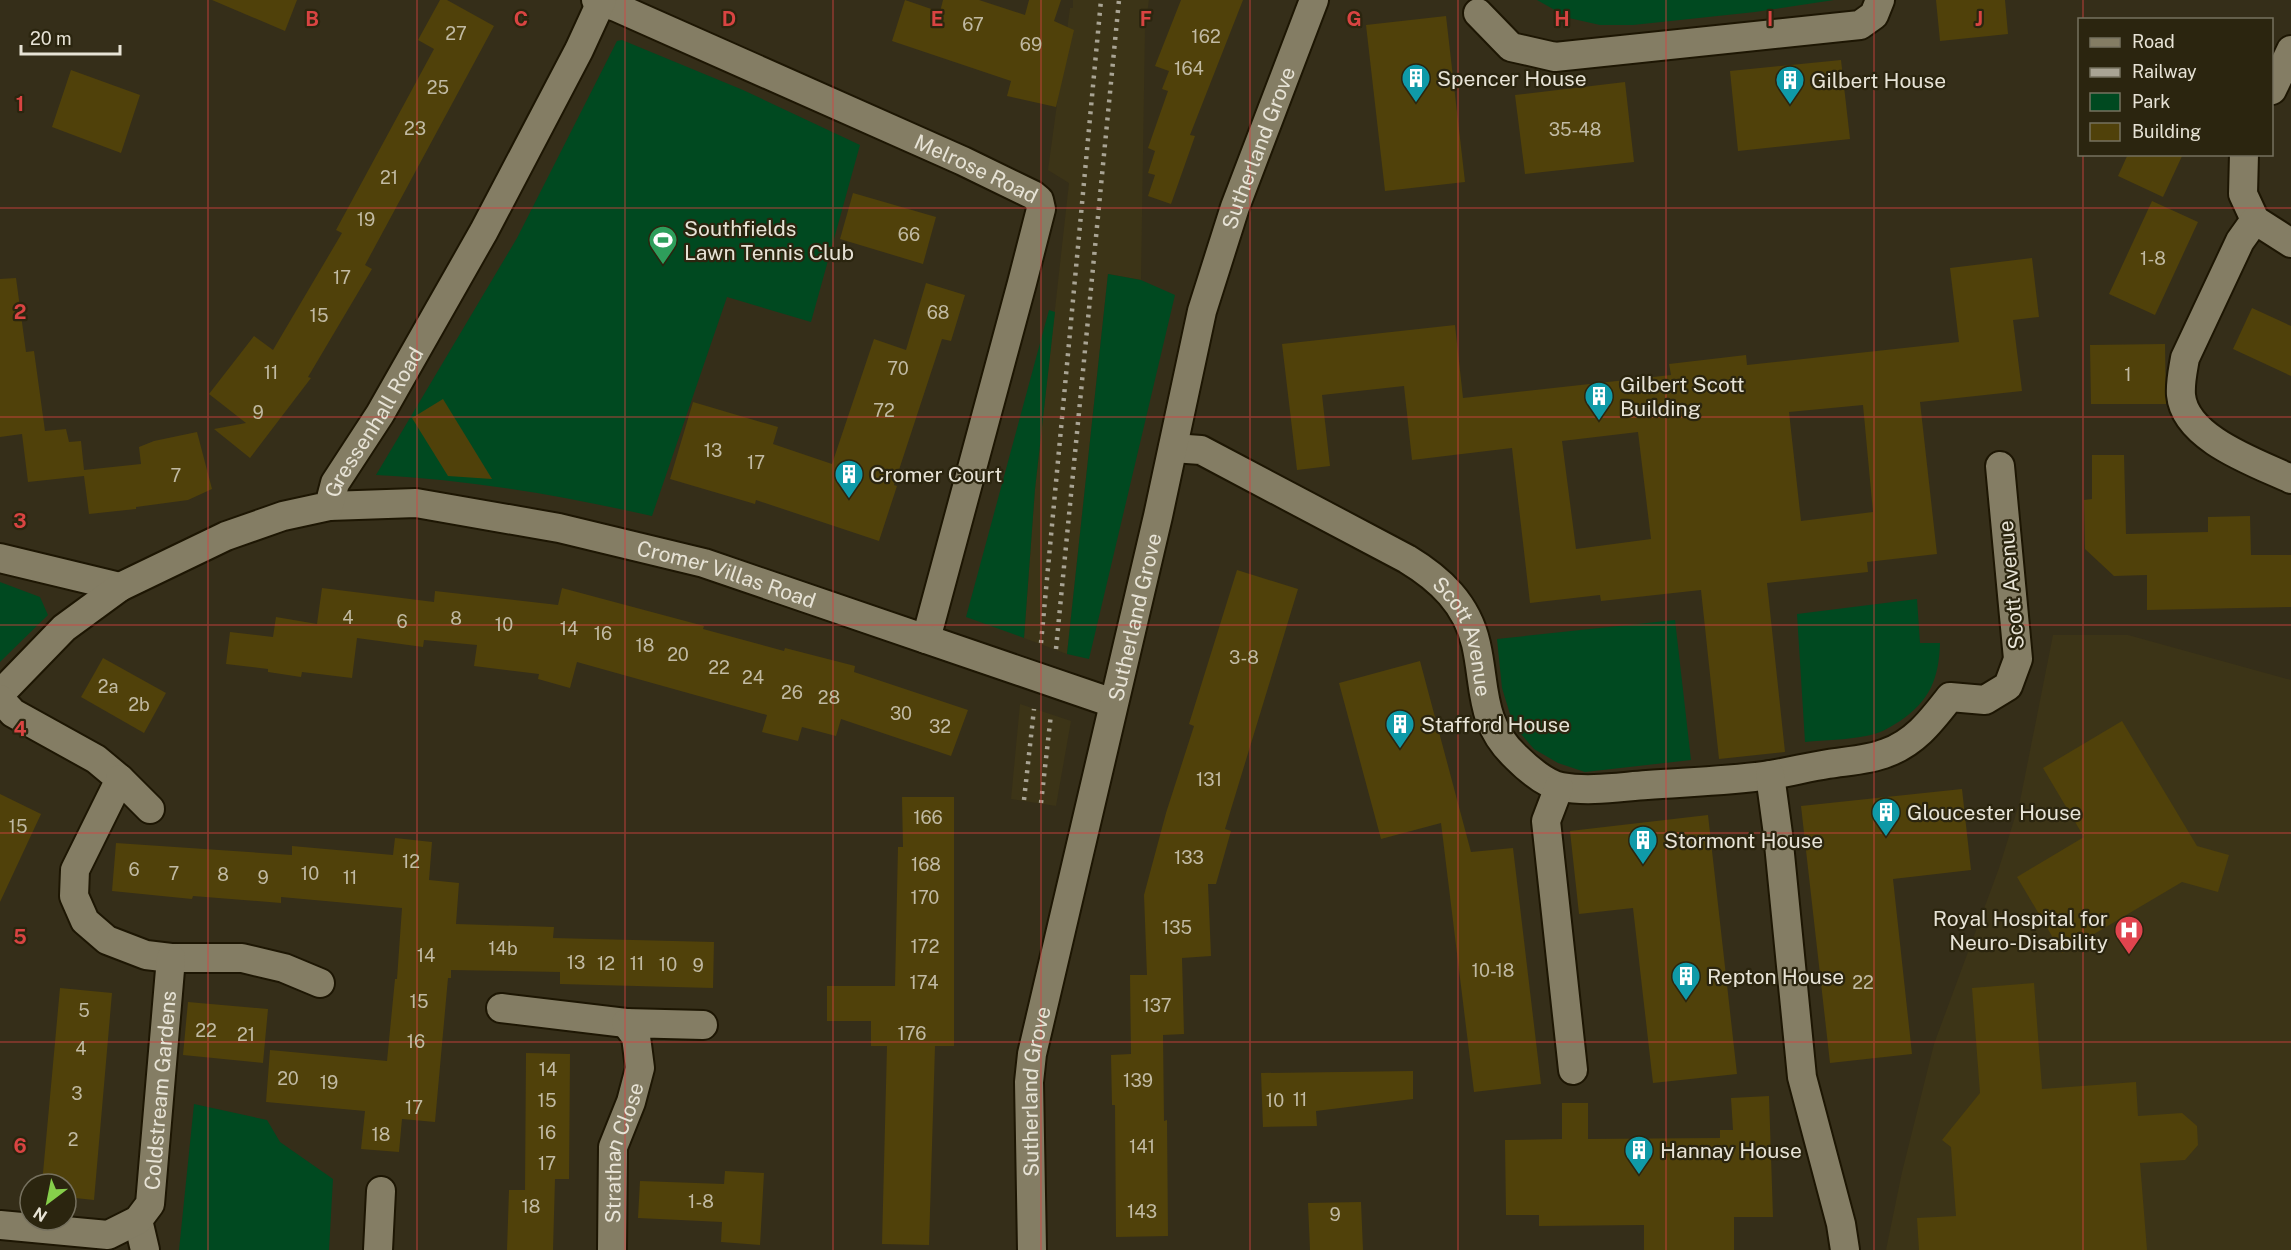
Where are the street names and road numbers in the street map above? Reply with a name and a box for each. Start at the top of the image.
street label: Sutherland Grove [1216,63,1300,232]
street label: Melrose Road [911,129,1042,208]
street label: Gressenhall Road [319,342,428,500]
street label: Scott Avenue [1993,519,2029,651]
street label: Sutherland Grove [1103,531,1166,703]
street label: Cromer Villas Road [635,535,819,613]
street label: Scott Avenue [1428,571,1497,698]
street label: Coldstream Gardens [139,990,181,1191]
street label: Sutherland Grove [1016,1004,1055,1177]
street label: Strathan Close [600,1080,648,1223]

